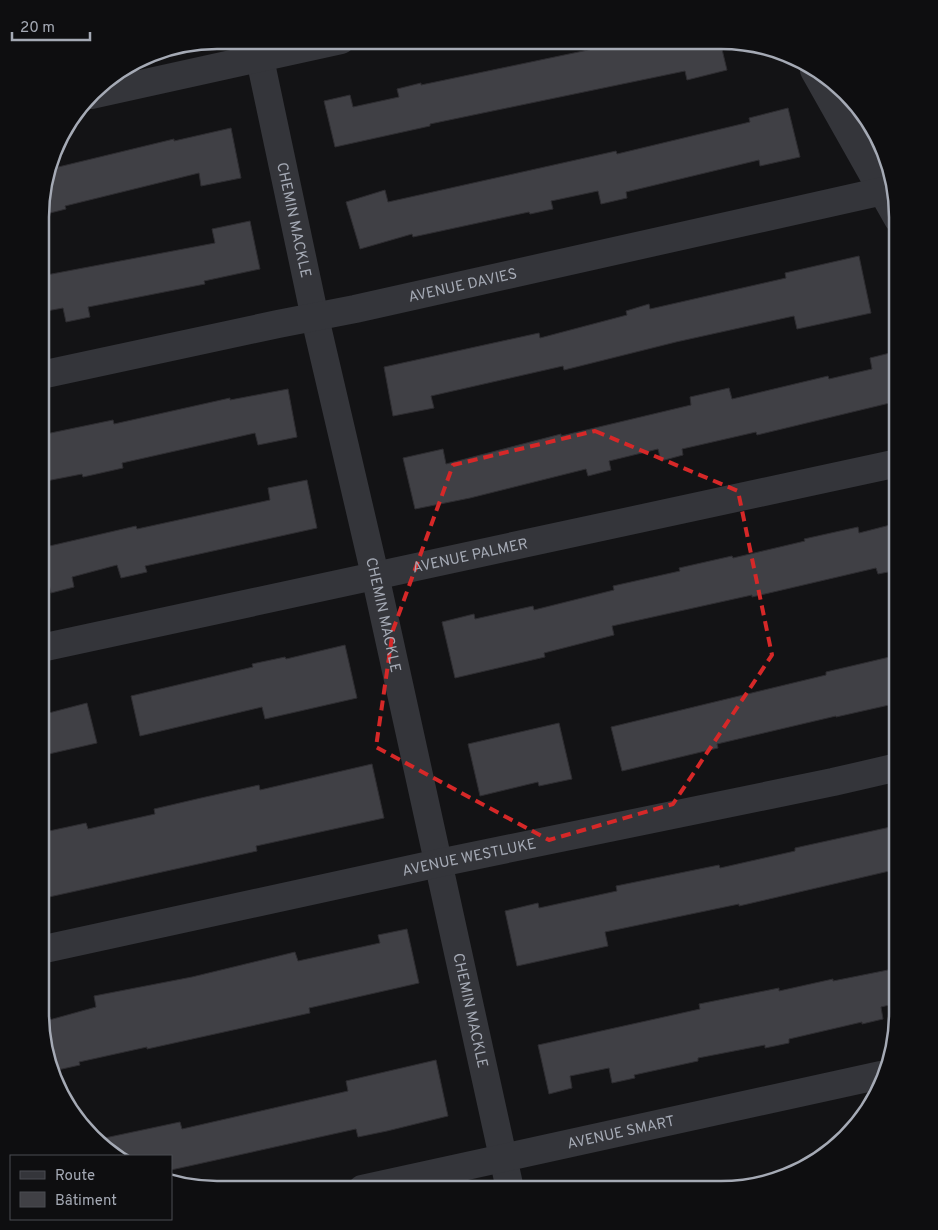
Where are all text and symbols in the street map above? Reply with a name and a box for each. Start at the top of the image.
scale bar [12,10,90,42]
text: 20 m [20,19,55,38]
street label: CHEMIN MACKLE [271,161,314,280]
street label: AVENUE DAVIES [407,265,519,308]
street label: AVENUE PALMER [411,535,530,579]
street label: CHEMIN MACKLE [360,556,404,675]
street label: AVENUE WESTLUKE [400,835,538,882]
street label: CHEMIN MACKLE [447,951,491,1070]
street label: AVENUE SMART [565,1113,677,1155]
legend [10,1155,172,1220]
text: Route [55,1167,95,1186]
text: Bâtiment [55,1192,117,1211]

